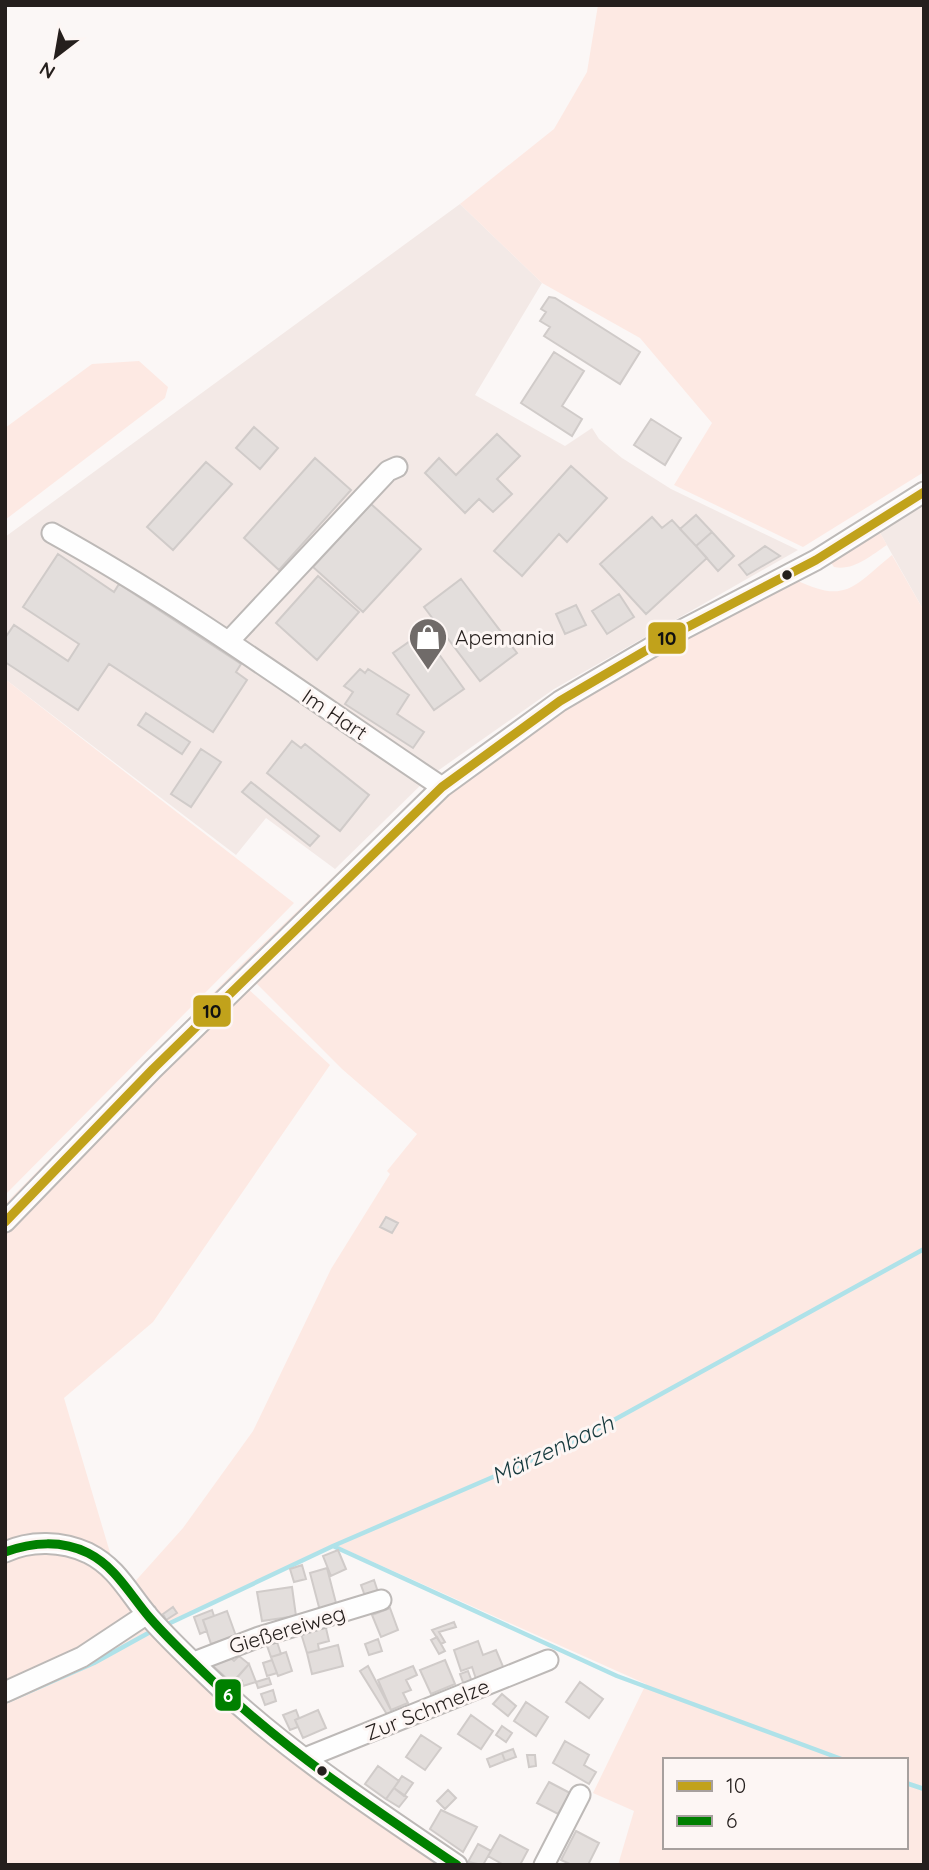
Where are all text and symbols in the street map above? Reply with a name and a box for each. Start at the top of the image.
north arrow [21,21,91,91]
text: N [35,57,59,84]
unlabelled marker [780,568,794,582]
shop icon: Apemania [407,616,449,671]
line badge: 10 [647,621,687,655]
place label: Apemania [455,624,554,650]
text: 10 [657,626,677,650]
street label: Im Hart [297,683,373,745]
line badge: 10 [192,994,232,1028]
text: 10 [202,999,222,1023]
water label: Märzenbach [486,1408,619,1490]
street label: Gießereiweg [226,1599,348,1659]
street label: Zur Schmelze [361,1672,493,1746]
line badge: 6 [214,1678,242,1712]
text: 6 [223,1683,233,1707]
legend [663,1758,908,1849]
unlabelled marker [315,1764,329,1778]
text: 10 [726,1772,746,1798]
text: 6 [726,1807,737,1833]

